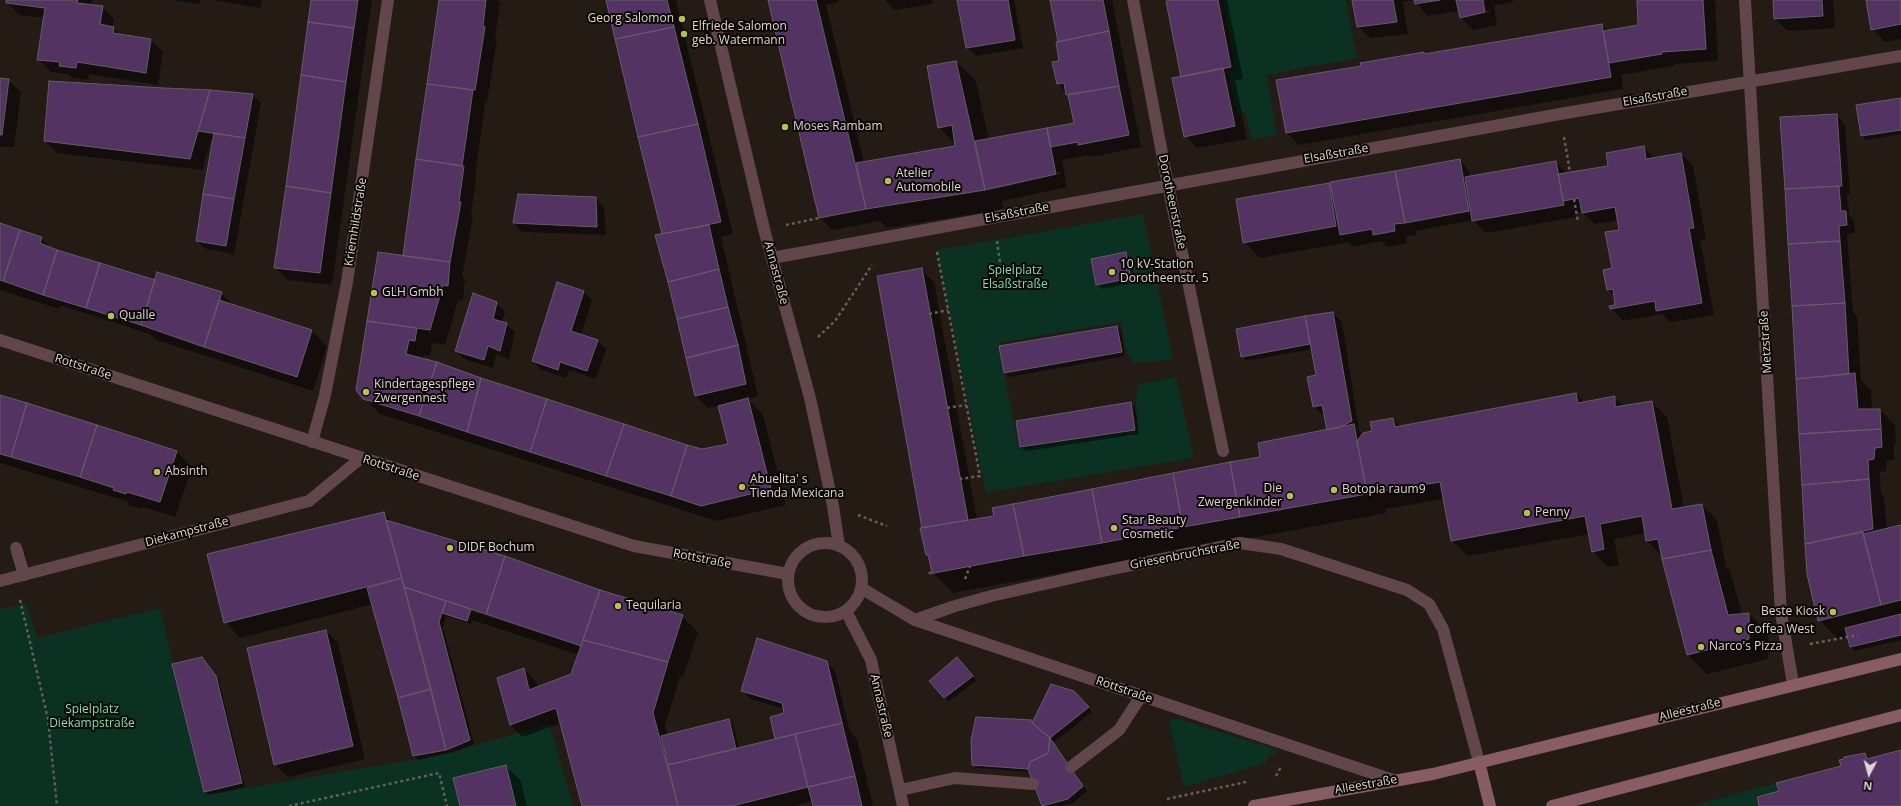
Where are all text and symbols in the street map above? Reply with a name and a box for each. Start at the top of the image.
place label: Georg Salomon [588,12,674,26]
marker: Georg Salomon [677,14,687,24]
place label: Elfriede Salomon geb. Watermann [692,20,787,48]
marker: Elfriede Salomon geb. Watermann [679,29,689,39]
street label: Elsaßstraße [1622,84,1688,110]
place label: Moses Rambam [793,120,883,134]
marker: Moses Rambam [780,122,790,132]
street label: Elsaßstraße [1303,141,1369,167]
street label: Dorotheenstraße [1155,153,1189,251]
place label: Atelier Automobile [896,167,961,195]
marker: Atelier Automobile [883,176,893,186]
street label: Kriemhildstraße [342,177,370,267]
street label: Elsaßstraße [984,200,1050,226]
street label: Annastraße [761,240,791,306]
place label: 10 kV-Station Dorotheenstr. 5 [1120,258,1209,286]
park label: Spielplatz Elsaßstraße [982,264,1048,292]
marker: 10 kV-Station Dorotheenstr. 5 [1107,267,1117,277]
place label: GLH Gmbh [382,286,443,300]
marker: GLH Gmbh [369,288,379,298]
place label: Qualle [119,309,155,323]
street label: Metzstraße [1757,310,1775,374]
marker: Qualle [106,311,116,321]
street label: Rottstraße [53,351,113,383]
place label: Kindertagespflege Zwergennest [374,378,475,406]
marker: Kindertagespflege Zwergennest [361,387,371,397]
street label: Rottstraße [361,452,421,484]
place label: Absinth [165,465,208,479]
marker: Absinth [152,467,162,477]
place label: Abuelita' s Tienda Mexicana [750,473,844,501]
marker: Abuelita' s Tienda Mexicana [737,482,747,492]
place label: Die Zwergenkinder [1198,482,1282,510]
place label: Botopia raum9 [1342,483,1426,497]
marker: Botopia raum9 [1329,485,1339,495]
marker: Die Zwergenkinder [1285,491,1295,501]
place label: Penny [1535,506,1570,520]
marker: Penny [1522,508,1532,518]
street label: Diekampstraße [144,514,230,550]
place label: Star Beauty Cosmetic [1122,514,1186,542]
marker: Star Beauty Cosmetic [1109,523,1119,533]
street label: Griesenbruchstraße [1129,537,1241,573]
place label: DIDF Bochum [458,541,535,555]
marker: DIDF Bochum [445,543,455,553]
street label: Rottstraße [672,546,732,572]
place label: Tequilaria [626,599,681,613]
marker: Tequilaria [613,601,623,611]
place label: Beste Kiosk [1761,605,1825,619]
marker: Beste Kiosk [1828,607,1838,617]
place label: Coffea West [1747,623,1814,637]
marker: Coffea West [1734,625,1744,635]
place label: Narco's Pizza [1709,640,1782,654]
marker: Narco's Pizza [1696,642,1706,652]
street label: Annastraße [867,673,895,739]
street label: Rottstraße [1094,674,1154,706]
street label: Alleestraße [1658,695,1722,725]
park label: Spielplatz Diekampstraße [49,703,135,731]
north arrow [1849,754,1889,794]
street label: Alleestraße [1334,772,1398,798]
text: N [1862,779,1873,794]

